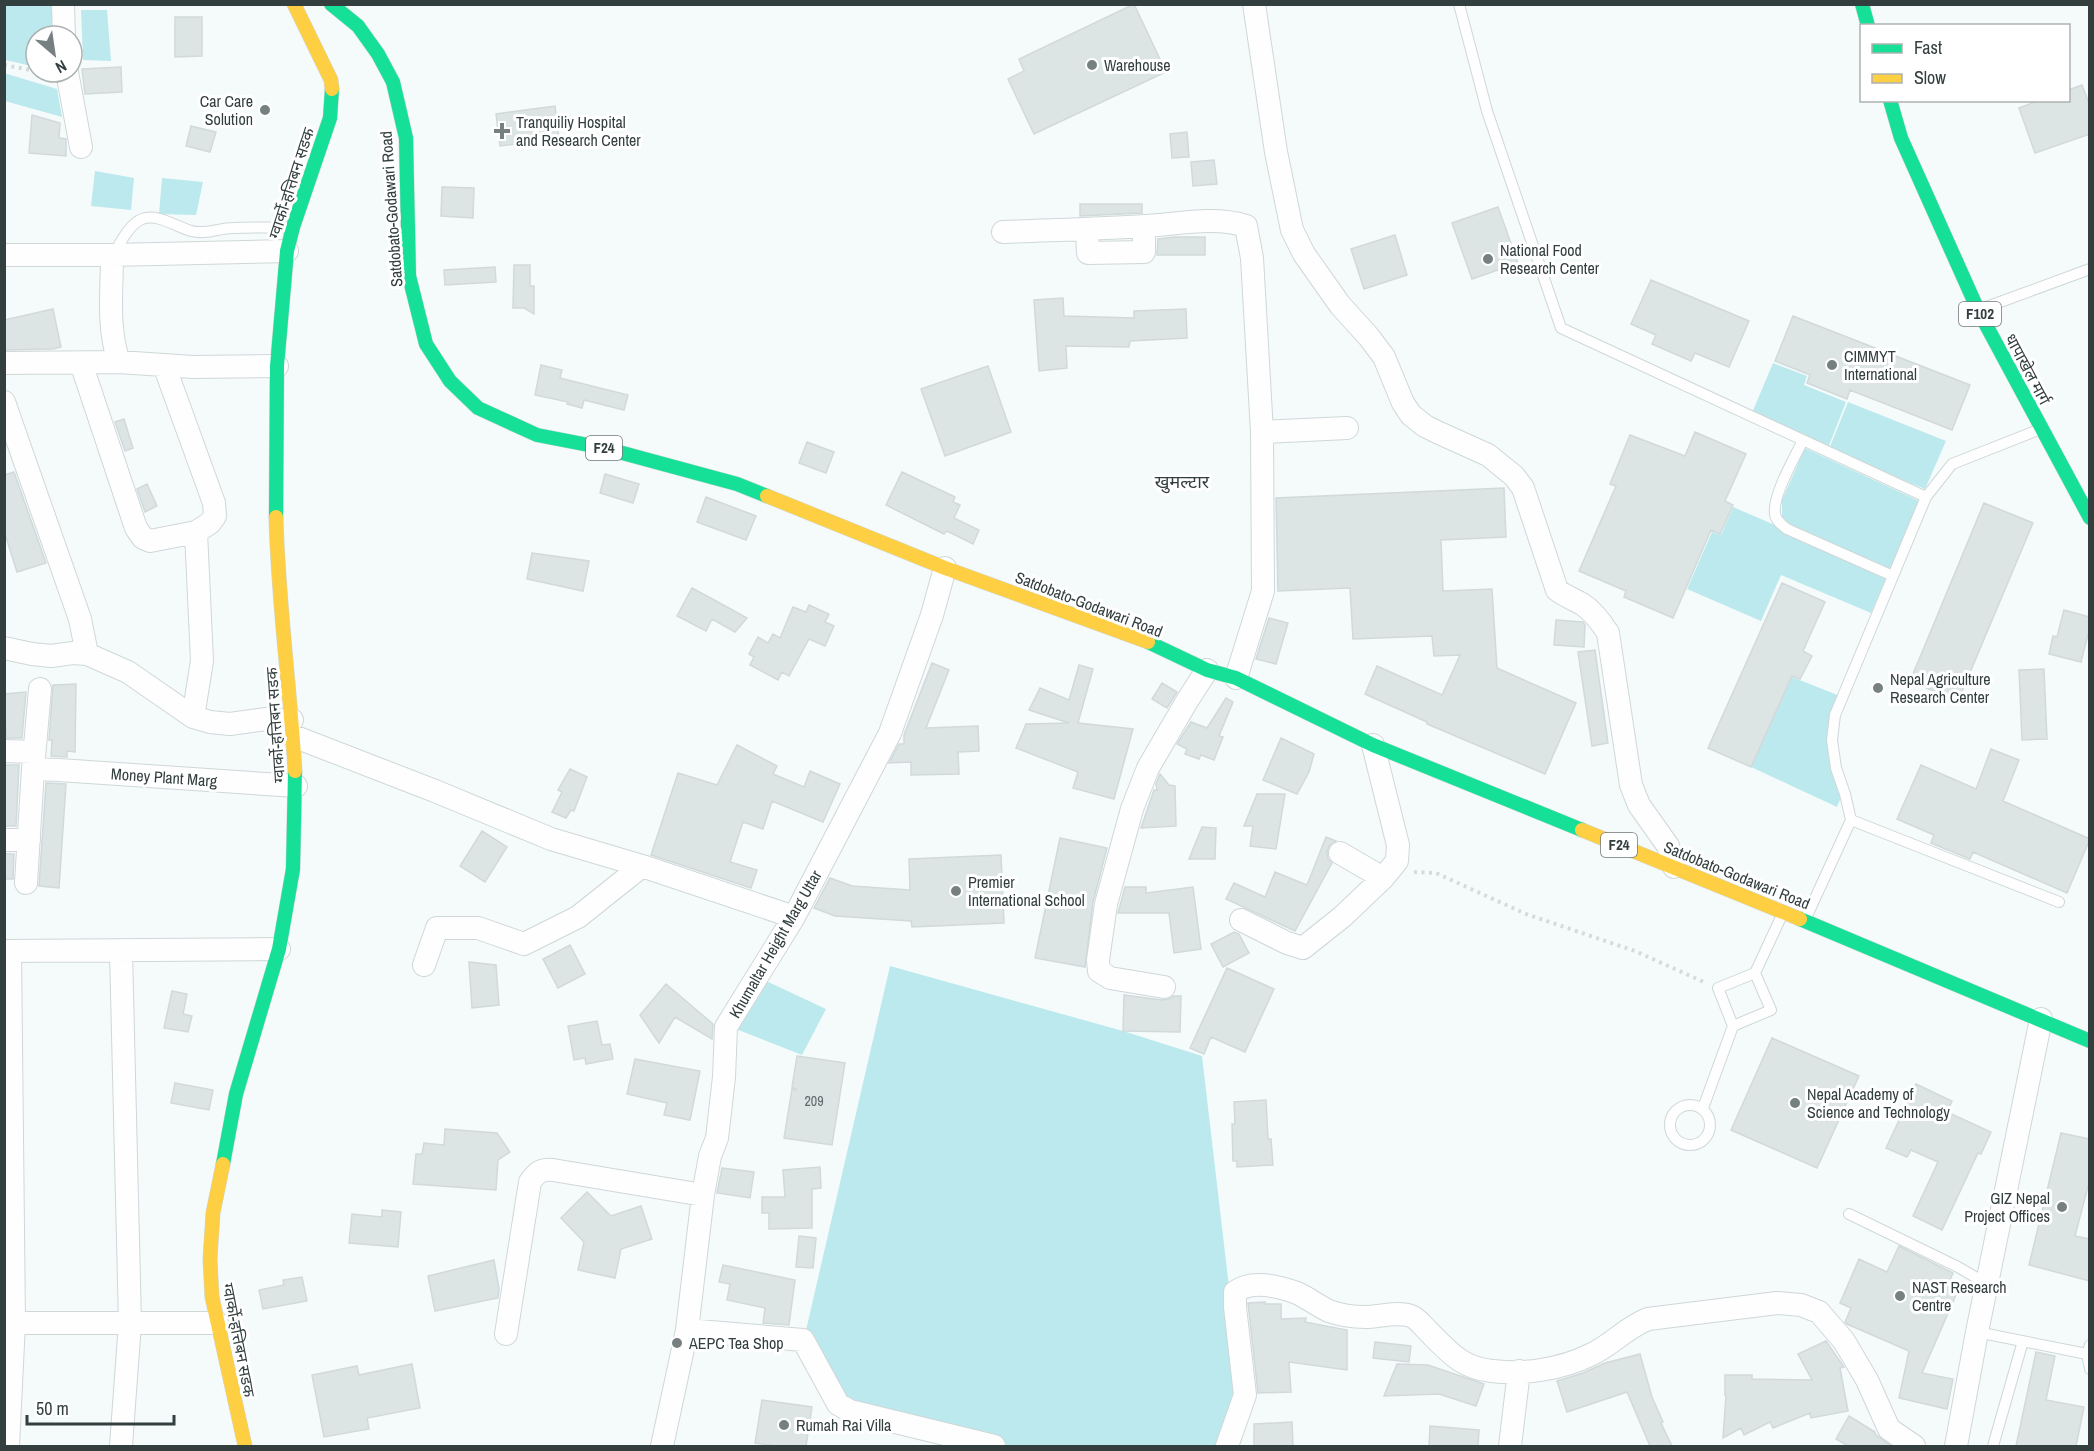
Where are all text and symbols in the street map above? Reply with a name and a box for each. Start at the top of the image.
north arrow [24,24,84,84]
legend [1860,24,2070,102]
text: Fast [1914,35,1942,60]
place label: Warehouse [1104,54,1171,76]
text: N [52,55,71,79]
marker: Warehouse [1085,58,1099,72]
text: Slow [1914,65,1946,90]
place label: Car Care Solution [200,90,253,130]
marker: Car Care Solution [258,103,272,117]
place label: Tranquiliy Hospital and Research Center [516,111,641,151]
marker: Tranquiliy Hospital and Research Center [493,122,511,140]
street label: ग्वार्को-हत्तिबन सडक [263,124,320,241]
street label: Satdobato-Godawari Road [375,130,407,288]
place label: National Food Research Center [1500,239,1600,279]
marker: National Food Research Center [1481,252,1495,266]
road number: F102 [1959,302,2001,326]
street label: धापाखेल मार्ग [2000,330,2056,409]
place label: CIMMYT International [1844,345,1917,385]
marker: CIMMYT International [1825,358,1839,372]
road number: F24 [586,436,622,460]
district label: खुमल्टार [1155,469,1210,494]
street label: Satdobato-Godawari Road [1012,566,1166,642]
street label: ग्वार्को-हत्तिबन सडक [260,666,290,783]
place label: Nepal Agriculture Research Center [1890,668,1991,708]
marker: Nepal Agriculture Research Center [1871,681,1885,695]
street label: Money Plant Marg [110,762,219,792]
road number: F24 [1601,833,1637,857]
street label: Satdobato-Godawari Road [1661,836,1813,914]
street label: Khumaltar Height Marg Uttar [724,865,827,1022]
place label: Premier International School [968,871,1085,911]
marker: Premier International School [949,884,963,898]
place label: Nepal Academy of Science and Technology [1807,1083,1950,1123]
house number: 209 [804,1092,824,1110]
marker: Nepal Academy of Science and Technology [1788,1096,1802,1110]
place label: GIZ Nepal Project Offices [1964,1187,2050,1227]
marker: GIZ Nepal Project Offices [2055,1200,2069,1214]
place label: NAST Research Centre [1912,1276,2007,1316]
street label: ग्वार्को-हत्तिबन सडक [217,1281,261,1399]
marker: NAST Research Centre [1893,1289,1907,1303]
place label: AEPC Tea Shop [688,1332,784,1354]
marker: AEPC Tea Shop [670,1336,684,1350]
scale bar [27,1388,174,1426]
text: 50 m [36,1396,69,1421]
place label: Rumah Rai Villa [796,1414,892,1436]
marker: Rumah Rai Villa [777,1418,791,1432]

